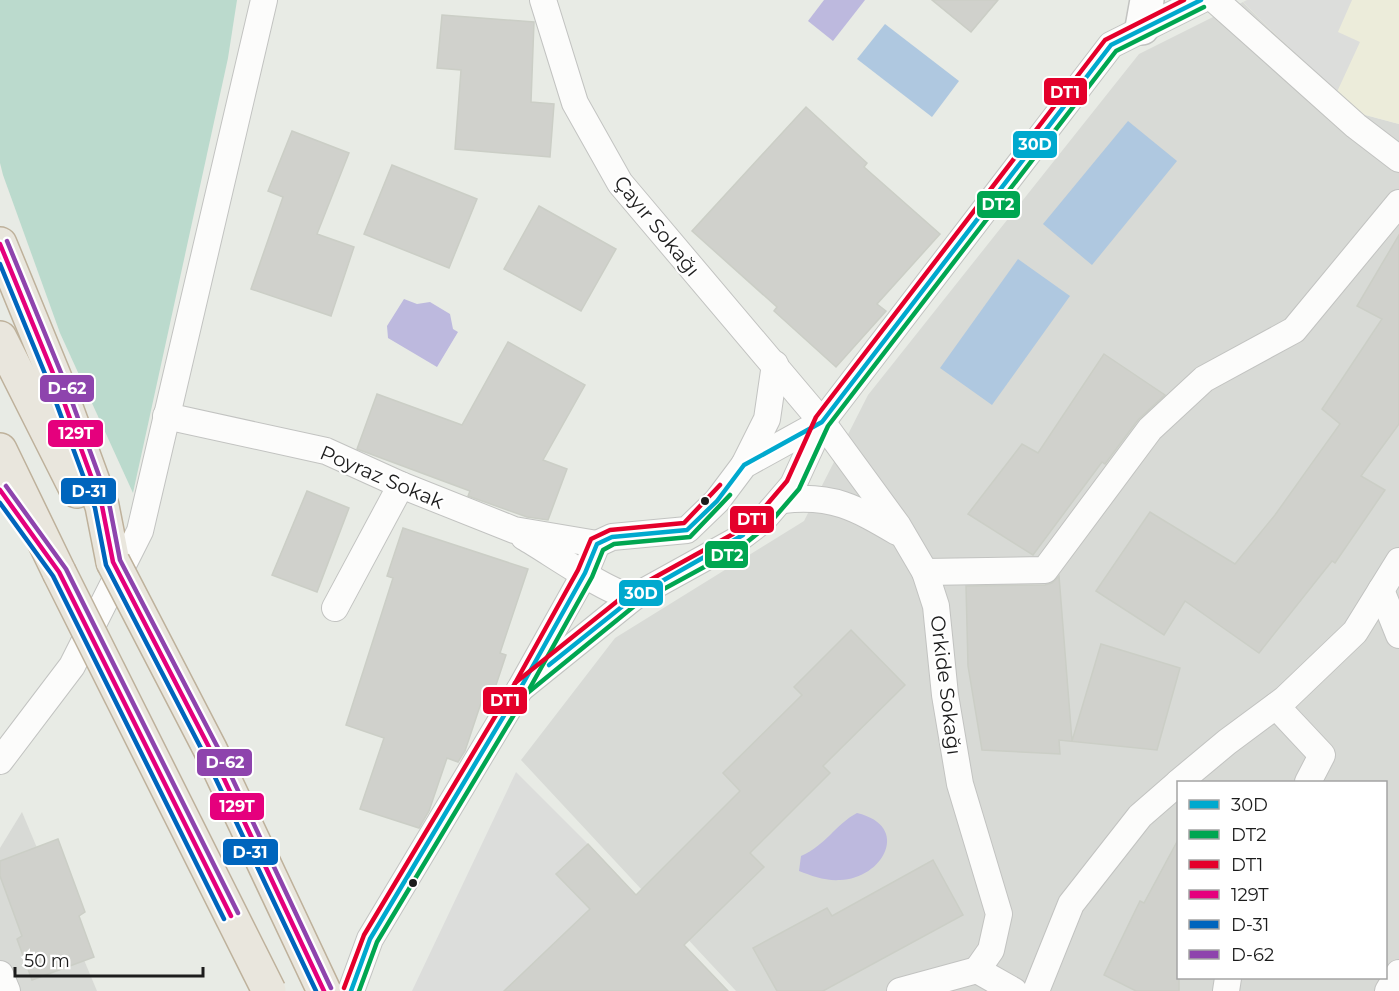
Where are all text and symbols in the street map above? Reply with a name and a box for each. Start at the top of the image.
line badge: DT1 [1043,77,1088,106]
text: DT1 [1050,83,1080,102]
line badge: 30D [1012,130,1058,159]
text: 30D [1017,135,1052,154]
street label: Çayır Sokağı [609,171,705,281]
line badge: DT2 [976,190,1021,219]
text: DT2 [982,195,1014,214]
line badge: D-62 [39,374,95,403]
text: D-62 [47,379,87,398]
line badge: 129T [47,419,104,448]
text: 129T [58,424,94,443]
street label: Poyraz Sokak [317,440,447,514]
line badge: D-31 [60,477,117,505]
text: D-31 [72,482,106,501]
unlabelled marker [699,495,711,507]
line badge: DT1 [729,505,775,534]
text: DT1 [737,510,767,529]
line badge: DT2 [704,540,749,569]
text: DT2 [711,546,743,565]
line badge: 30D [618,579,664,607]
text: 30D [623,584,658,603]
street label: Orkide Sokağı [926,614,966,756]
line badge: DT1 [482,686,528,715]
text: DT1 [490,691,520,710]
line badge: D-62 [196,748,253,777]
text: D-62 [205,753,245,772]
legend [1177,781,1387,979]
line badge: 129T [209,792,265,821]
text: 30D [1231,794,1268,816]
text: 129T [219,797,255,816]
text: DT2 [1231,824,1267,846]
line badge: D-31 [222,838,279,866]
text: D-31 [233,843,267,862]
text: DT1 [1231,854,1263,876]
unlabelled marker [407,877,419,889]
text: 129T [1231,884,1269,906]
text: D-31 [1231,914,1269,936]
scale bar [15,940,202,978]
text: D-62 [1231,944,1274,966]
text: 50 m [24,950,70,972]

